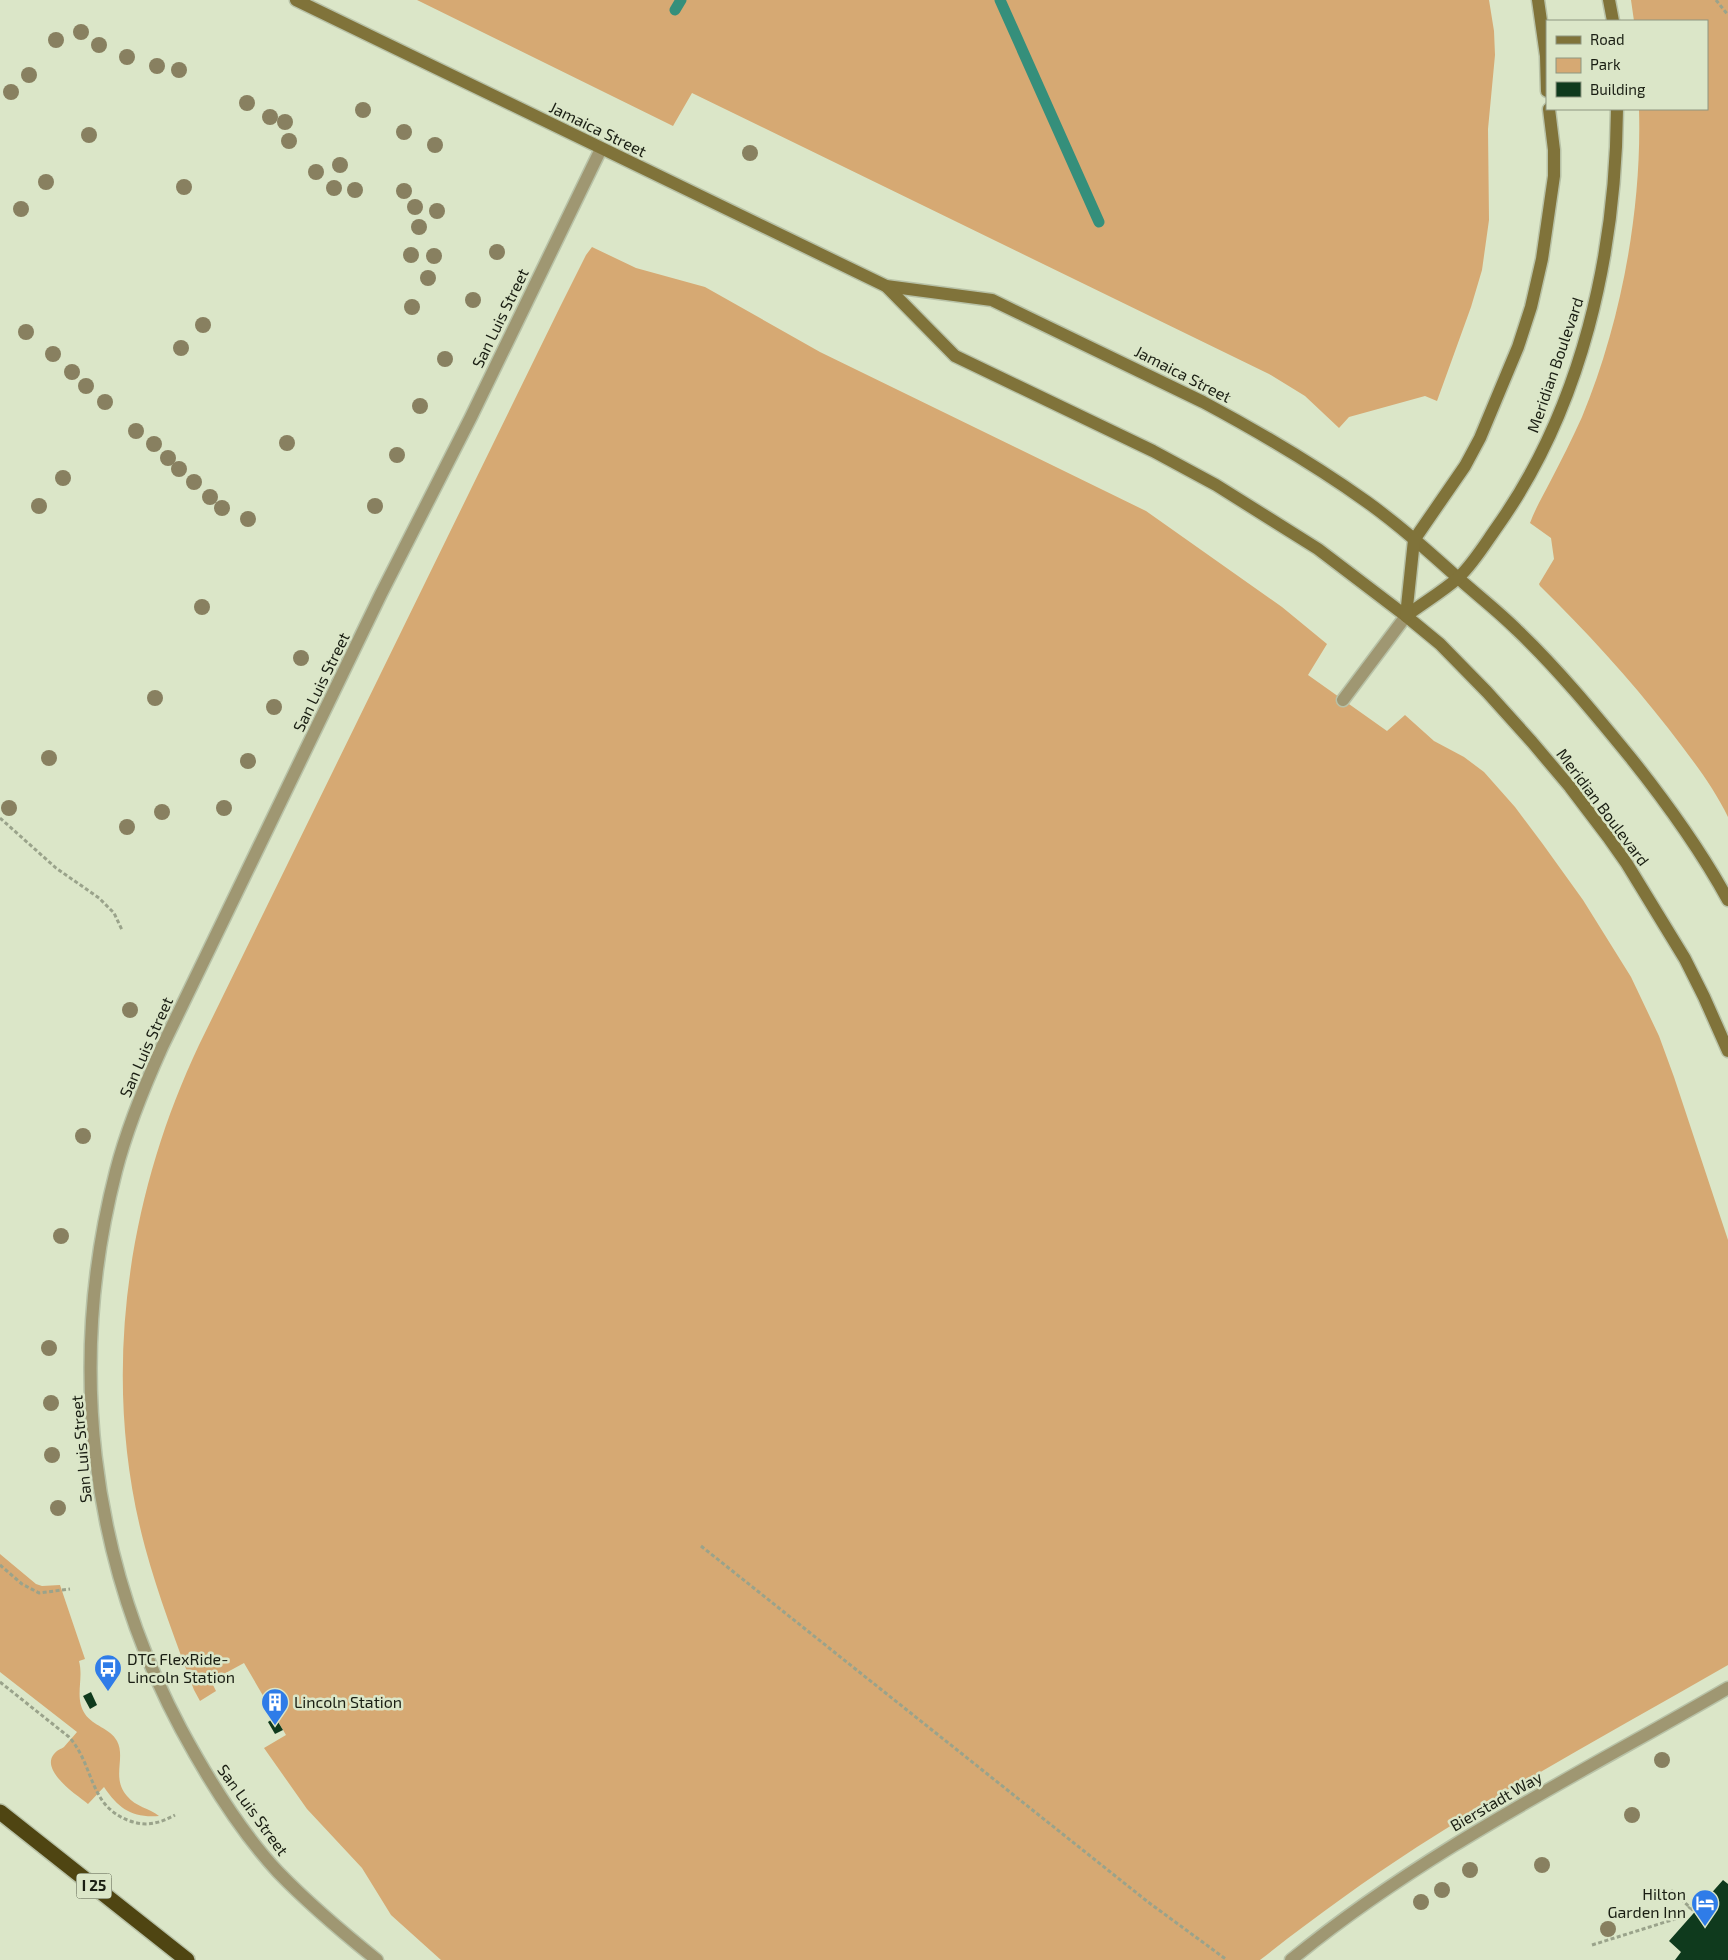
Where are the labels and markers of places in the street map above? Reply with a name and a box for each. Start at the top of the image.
place label: DTC FlexRide- Lincoln Station [127,1649,235,1686]
bus stop icon: DTC FlexRide- Lincoln Station [93,1653,123,1692]
building icon: Lincoln Station [260,1687,290,1726]
place label: Lincoln Station [294,1692,402,1711]
place label: Hilton Garden Inn [1608,1884,1686,1921]
hotel icon: Hilton Garden Inn [1690,1888,1720,1927]

